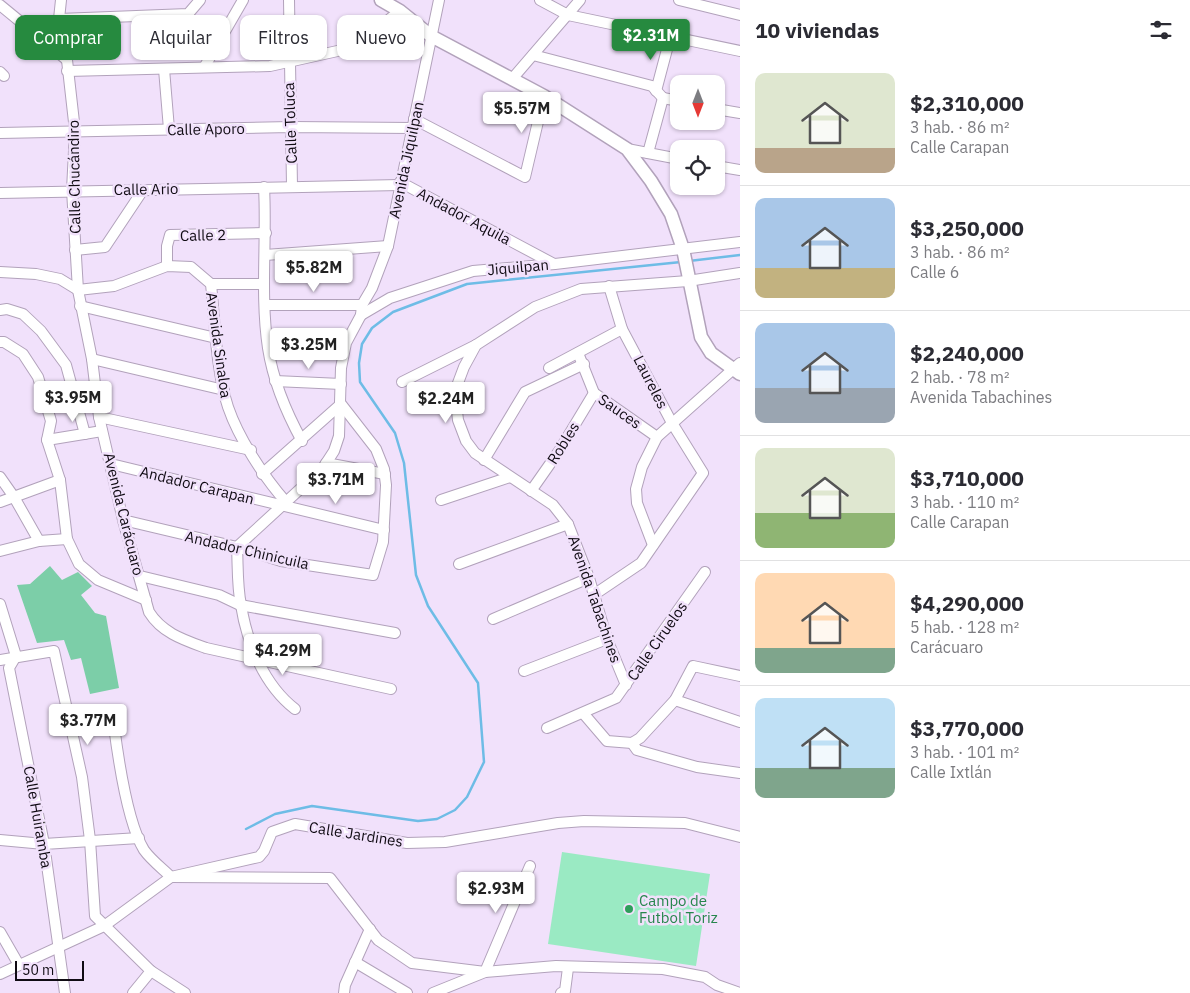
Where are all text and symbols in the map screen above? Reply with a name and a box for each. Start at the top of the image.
chip: Comprar [15,15,121,60]
chip: Alquilar [131,15,230,60]
chip: Filtros [240,15,327,60]
chip: Nuevo [337,15,424,60]
text: 10 viviendas [755,16,879,44]
icon: filters [1147,16,1175,44]
pin: $2.31M [610,18,692,61]
text: $2.31M [623,25,679,45]
north arrow [670,75,725,130]
map controls [670,75,725,195]
street label: Calle Toluca [279,82,301,164]
text: $2,310,000 [910,89,1024,117]
pin: $5.57M [481,92,563,134]
icon: home [795,93,855,153]
text: $5.57M [494,98,550,118]
street label: Avenida Jiquilpan [384,100,428,220]
text: 3 hab. · 86 m² [910,117,1010,137]
street label: Calle Aporo [167,119,245,139]
street label: Calle Chucándiro [64,120,84,234]
text: Calle Carapan [910,137,1009,157]
button: locate [670,140,725,195]
street label: Calle Ario [114,179,178,199]
street label: Andador Aquila [414,183,514,249]
text: $3,250,000 [910,214,1024,242]
icon: home [795,218,855,278]
street label: Calle 2 [180,225,226,245]
text: 3 hab. · 86 m² [910,242,1010,262]
pin: $5.82M [273,250,355,293]
street label: Jiquilpan [486,255,550,279]
text: $5.82M [286,257,342,277]
text: Calle 6 [910,262,959,282]
street label: Avenida Sinaloa [202,291,236,399]
pin: $3.25M [268,328,350,370]
text: $3.25M [281,334,337,354]
text: $2,240,000 [910,339,1024,367]
icon: home [795,343,855,403]
street label: Laureles [630,352,672,412]
text: 2 hab. · 78 m² [910,367,1010,387]
pin: $3.95M [32,380,114,423]
pin: $2.24M [405,382,487,424]
text: $3.95M [45,387,101,407]
text: Avenida Tabachines [910,387,1052,407]
text: $2.24M [418,388,474,408]
street label: Sauces [595,389,645,433]
street label: Robles [543,418,583,468]
street label: Avenida Carácuaro [100,451,148,577]
street label: Andador Carapan [138,462,256,508]
pin: $3.71M [295,462,377,505]
text: $3,710,000 [910,464,1024,492]
icon: home [795,468,855,528]
text: $3.71M [308,469,364,489]
text: 3 hab. · 110 m² [910,492,1019,512]
text: Calle Carapan [910,512,1009,532]
street label: Andador Chinicuila [183,526,311,574]
street label: Avenida Tabachines [564,533,626,665]
text: $4,290,000 [910,589,1024,617]
icon: home [795,593,855,653]
street label: Calle Ciruelos [623,598,691,684]
text: 5 hab. · 128 m² [910,617,1019,637]
pin: $4.29M [242,634,324,676]
text: Carácuaro [910,637,983,657]
text: $4.29M [255,640,311,660]
pin: $3.77M [47,704,129,746]
text: $3.77M [60,710,116,730]
text: $3,770,000 [910,714,1024,742]
icon: home [795,718,855,778]
text: 3 hab. · 101 m² [910,742,1019,762]
text: Calle Ixtlán [910,762,992,782]
street label: Calle Huiramba [20,764,56,870]
street label: Calle Jardines [308,817,404,851]
pin: $2.93M [455,872,537,914]
text: $2.93M [468,878,524,898]
place label: Campo de Futbol Toriz [639,891,718,927]
marker: Campo de Futbol Toriz [623,903,635,915]
scale bar [15,958,84,981]
text: 50 m [22,961,54,979]

